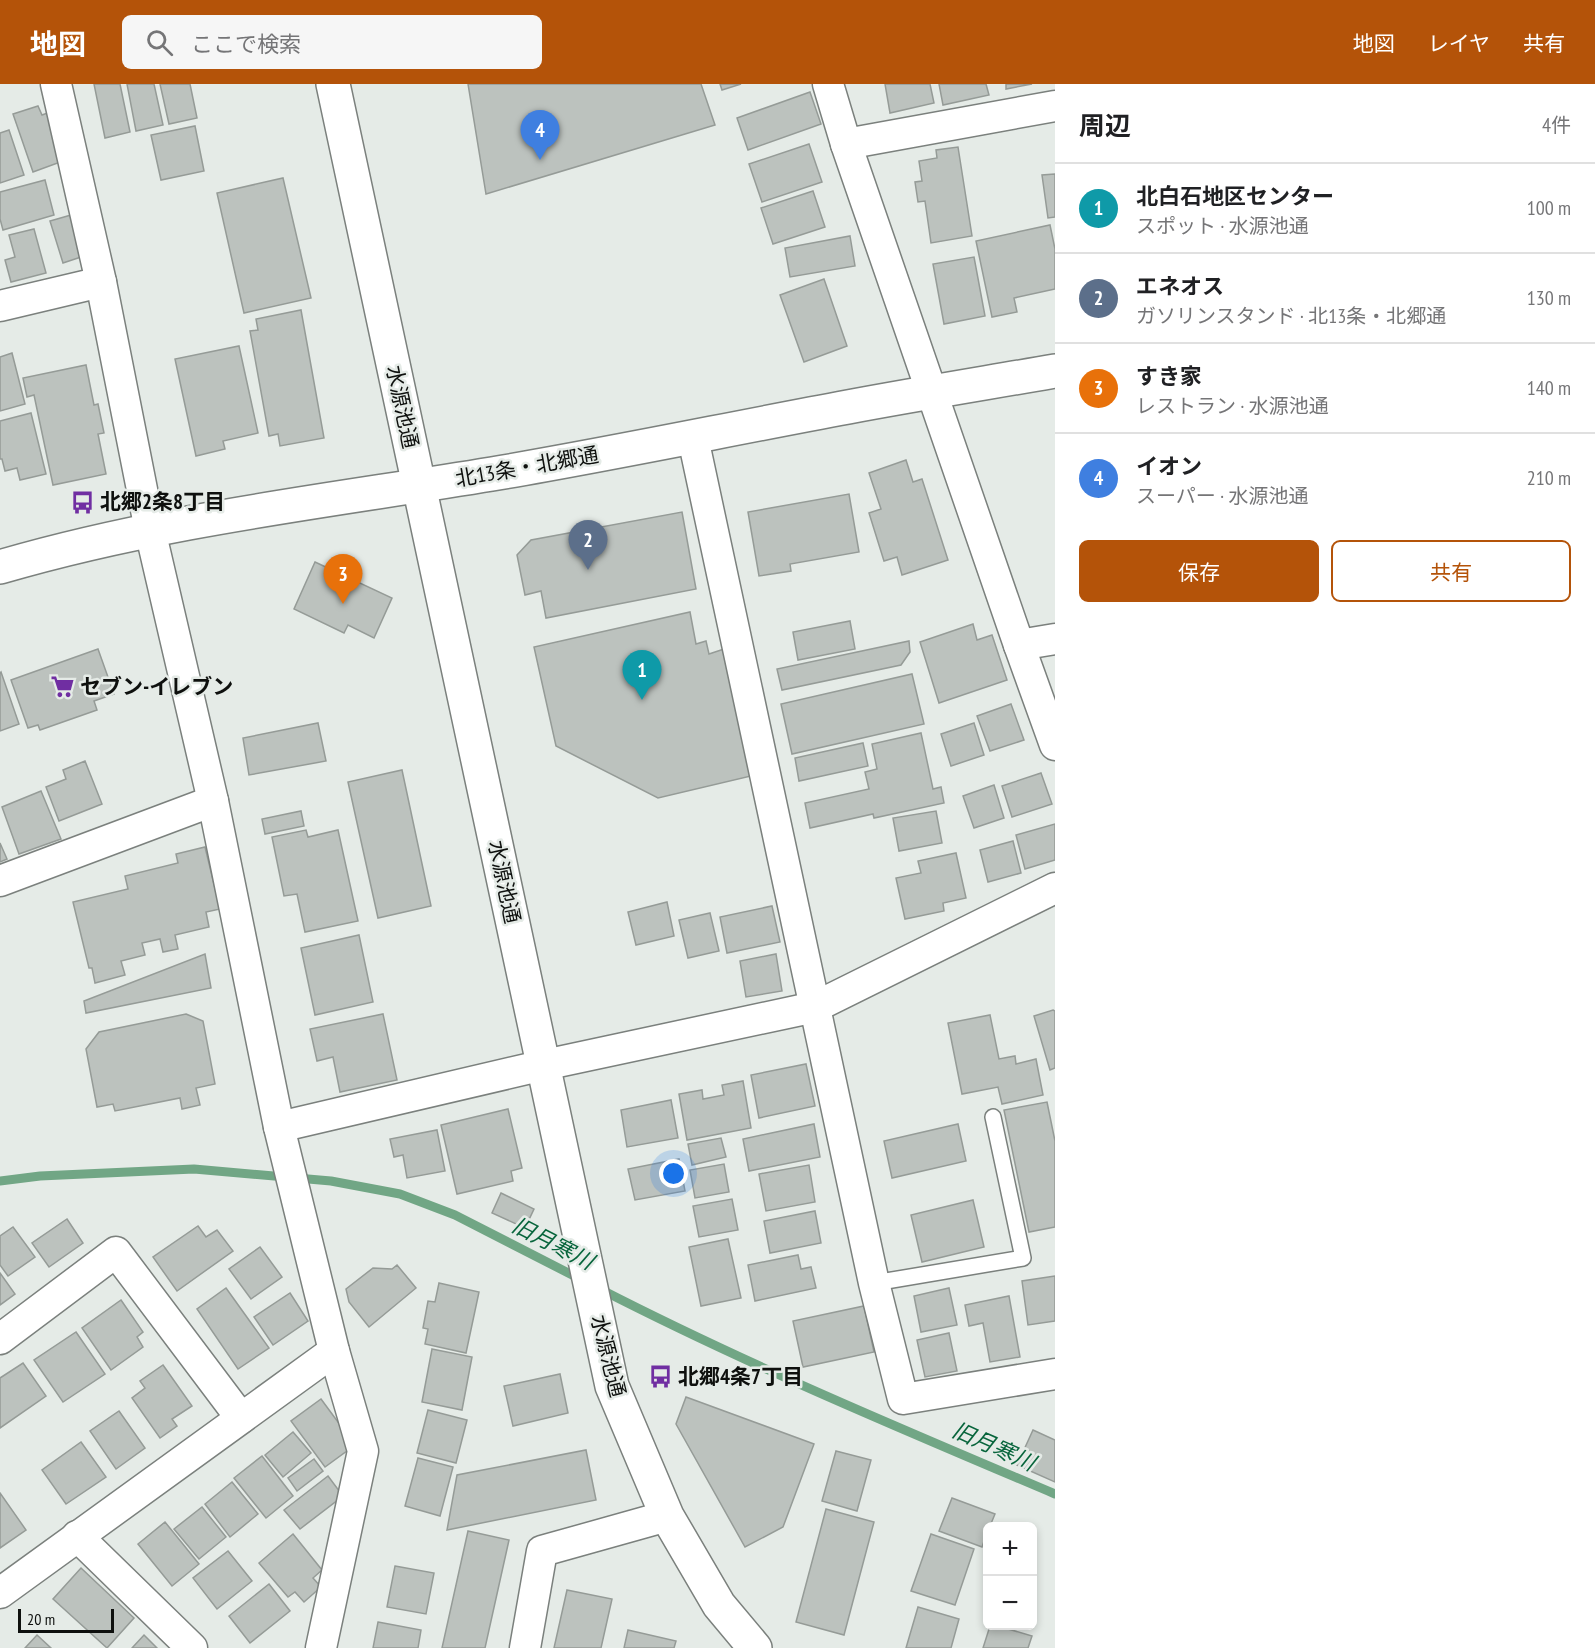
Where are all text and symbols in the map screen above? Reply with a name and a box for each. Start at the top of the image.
search box [122,15,542,69]
text: 地図 [30,25,86,62]
icon: search [143,26,176,59]
text: ここで検索 [191,30,301,58]
text: 地図 [1353,30,1395,57]
text: レイヤ [1428,30,1490,57]
text: 共有 [1523,30,1565,57]
text: 周辺 [1079,109,1131,142]
pin: 4 [520,110,560,160]
text: 4件 [1542,112,1571,138]
text: 北白石地区センター [1136,182,1334,210]
text: 1 [1094,195,1103,221]
text: 100 m [1527,195,1571,221]
text: スポット · 水源池通 [1136,213,1309,239]
text: エネオス [1136,272,1224,300]
text: 2 [1094,285,1103,311]
text: 130 m [1527,285,1571,311]
text: ガソリンスタンド · 北13条・北郷通 [1136,303,1446,329]
text: すき家 [1136,362,1202,390]
street label: 水源池通 [381,363,424,451]
text: 3 [1094,375,1103,401]
text: 140 m [1527,375,1571,401]
text: レストラン · 水源池通 [1136,393,1329,419]
street label: 北13条・北郷通 [453,441,601,492]
text: イオン [1136,452,1202,480]
text: 4 [1094,465,1103,491]
text: 210 m [1527,465,1571,491]
text: スーパー · 水源池通 [1136,483,1309,509]
place label: 北郷2条8丁目 [100,488,225,515]
bus stop icon: 北郷2条8丁目 [69,489,95,515]
pin: 2 [568,520,608,570]
button: 保存 [1079,540,1319,602]
button: 共有 [1331,540,1571,602]
pin: 3 [324,554,362,604]
pin: 1 [622,650,662,700]
place label: セブン-イレブン [80,673,233,700]
supermarket icon: セブン-イレブン [49,674,75,700]
street label: 水源池通 [483,838,526,926]
your location [659,1159,688,1188]
water label: 旧月寒川 [507,1211,600,1276]
street label: 水源池通 [585,1312,632,1400]
place label: 北郷4条7丁目 [678,1363,803,1390]
bus stop icon: 北郷4条7丁目 [647,1364,673,1390]
water label: 旧月寒川 [948,1415,1042,1477]
map controls [983,1522,1037,1630]
button: + [983,1522,1037,1576]
button: − [983,1576,1037,1630]
scale bar [18,1606,114,1634]
text: 20 m [27,1609,55,1629]

